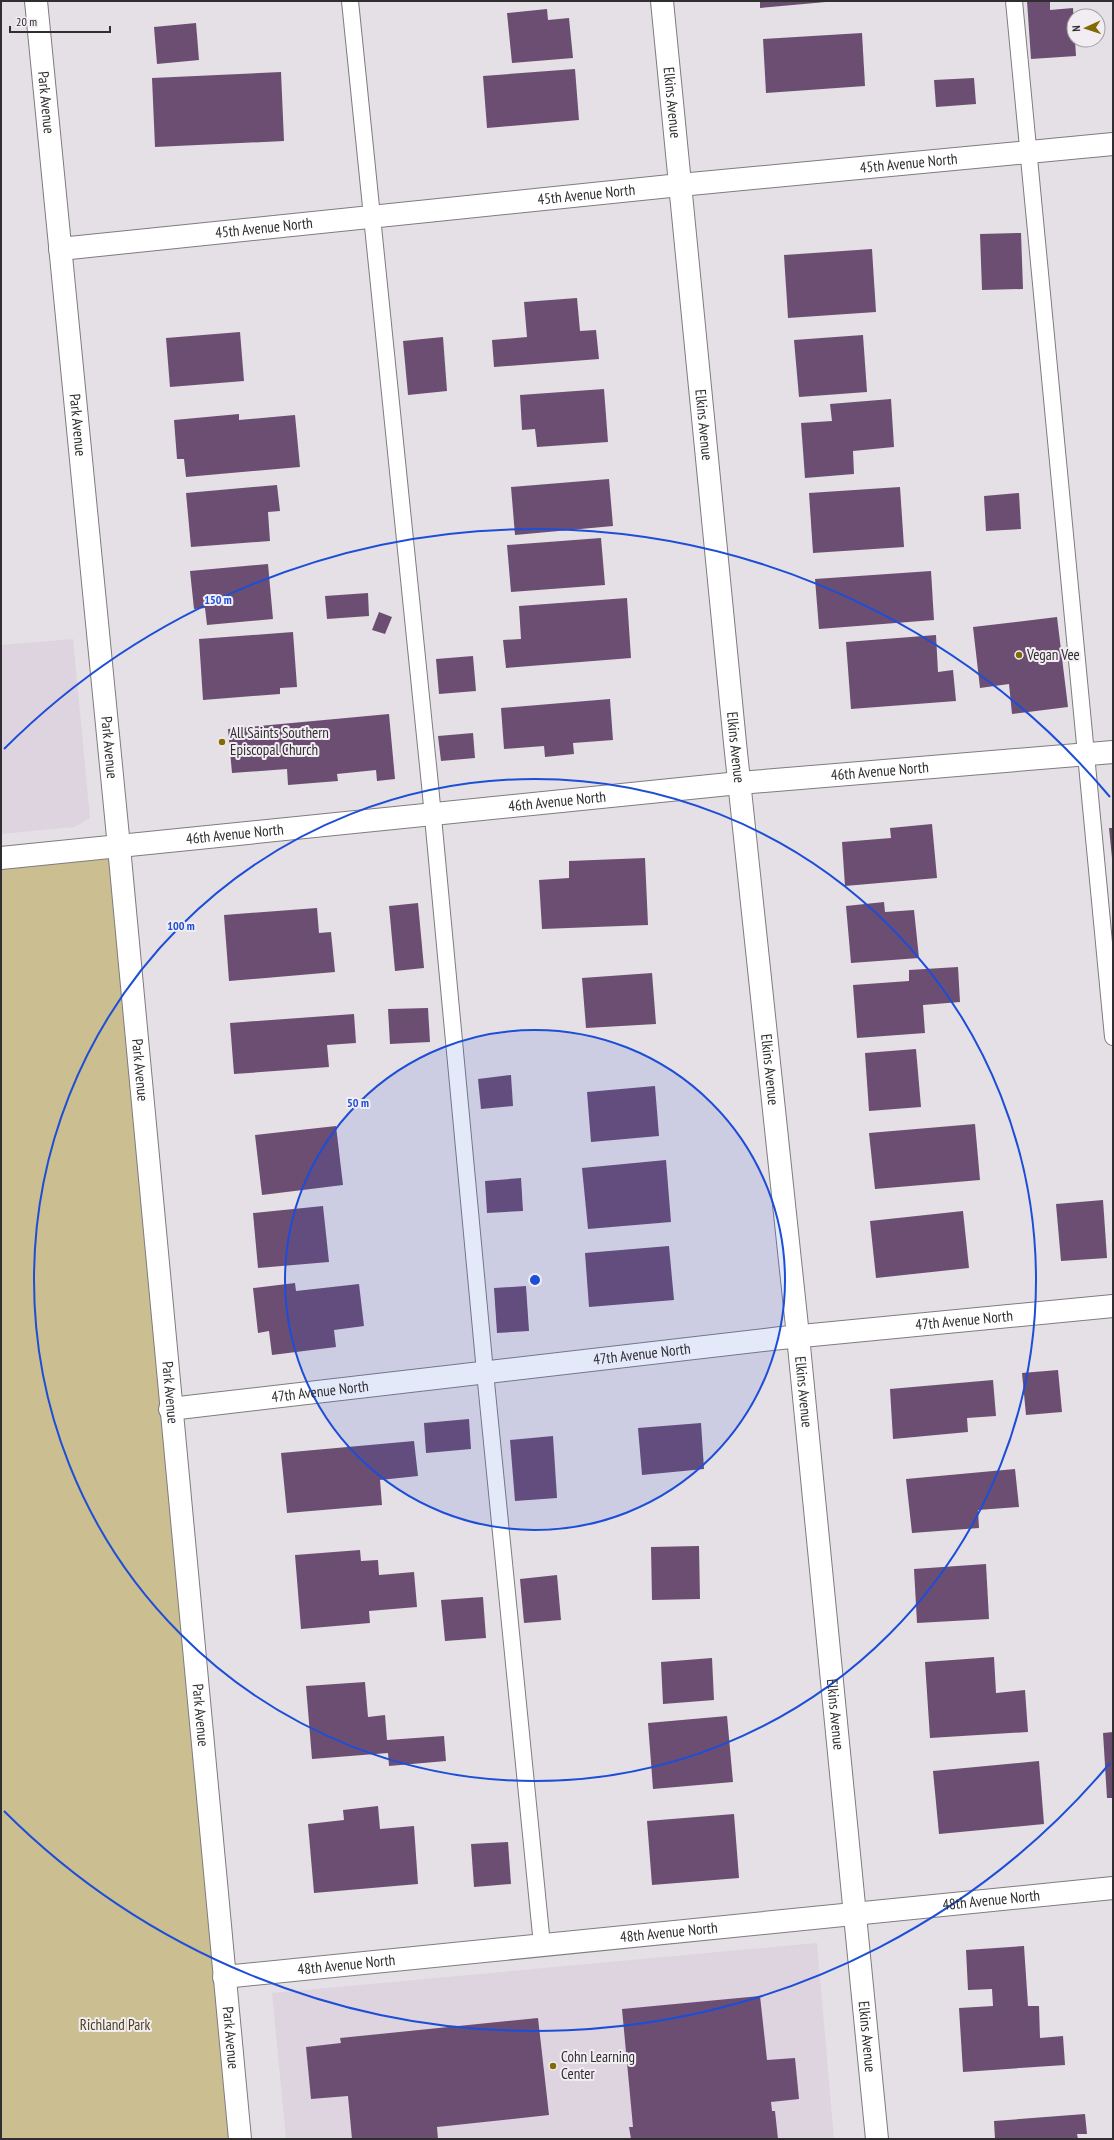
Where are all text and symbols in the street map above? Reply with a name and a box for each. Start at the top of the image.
scale bar [10,8,110,34]
north arrow [1066,8,1106,48]
text: 20 m [16,14,37,29]
text: N [1069,25,1083,32]
street label: Elkins Avenue [660,66,685,139]
street label: Park Avenue [34,70,59,135]
street label: 45th Avenue North [859,149,958,177]
street label: 45th Avenue North [536,180,636,209]
street label: 45th Avenue North [214,213,314,242]
street label: Elkins Avenue [691,388,717,461]
street label: Park Avenue [66,393,91,457]
text: 150 m [204,592,232,607]
place label: Vegan Vee [1026,645,1080,664]
marker: Vegan Vee [1014,650,1024,660]
street label: Elkins Avenue [723,711,749,784]
street label: Park Avenue [97,715,122,780]
place label: All Saints Southern Episcopal Church [230,723,329,759]
marker: All Saints Southern Episcopal Church [217,737,227,747]
street label: 46th Avenue North [830,757,929,784]
street label: 46th Avenue North [507,787,607,815]
street label: 46th Avenue North [185,819,284,848]
text: 100 m [167,918,195,933]
street label: Elkins Avenue [757,1033,783,1106]
street label: Park Avenue [128,1038,153,1102]
text: 50 m [347,1095,369,1110]
centre of rings [528,1273,542,1287]
street label: 47th Avenue North [914,1306,1014,1334]
street label: 47th Avenue North [592,1339,691,1369]
street label: Elkins Avenue [791,1355,817,1428]
street label: Park Avenue [158,1360,183,1425]
street label: 47th Avenue North [270,1376,370,1406]
street label: Elkins Avenue [823,1678,849,1751]
street label: Park Avenue [188,1683,213,1747]
street label: 48th Avenue North [941,1885,1041,1914]
street label: 48th Avenue North [619,1918,718,1946]
street label: 48th Avenue North [297,1950,396,1979]
street label: Elkins Avenue [854,2000,880,2073]
street label: Park Avenue [219,2006,243,2070]
park label: Richland Park [80,2015,150,2034]
place label: Cohn Learning Center [561,2047,635,2083]
marker: Cohn Learning Center [548,2061,558,2071]

